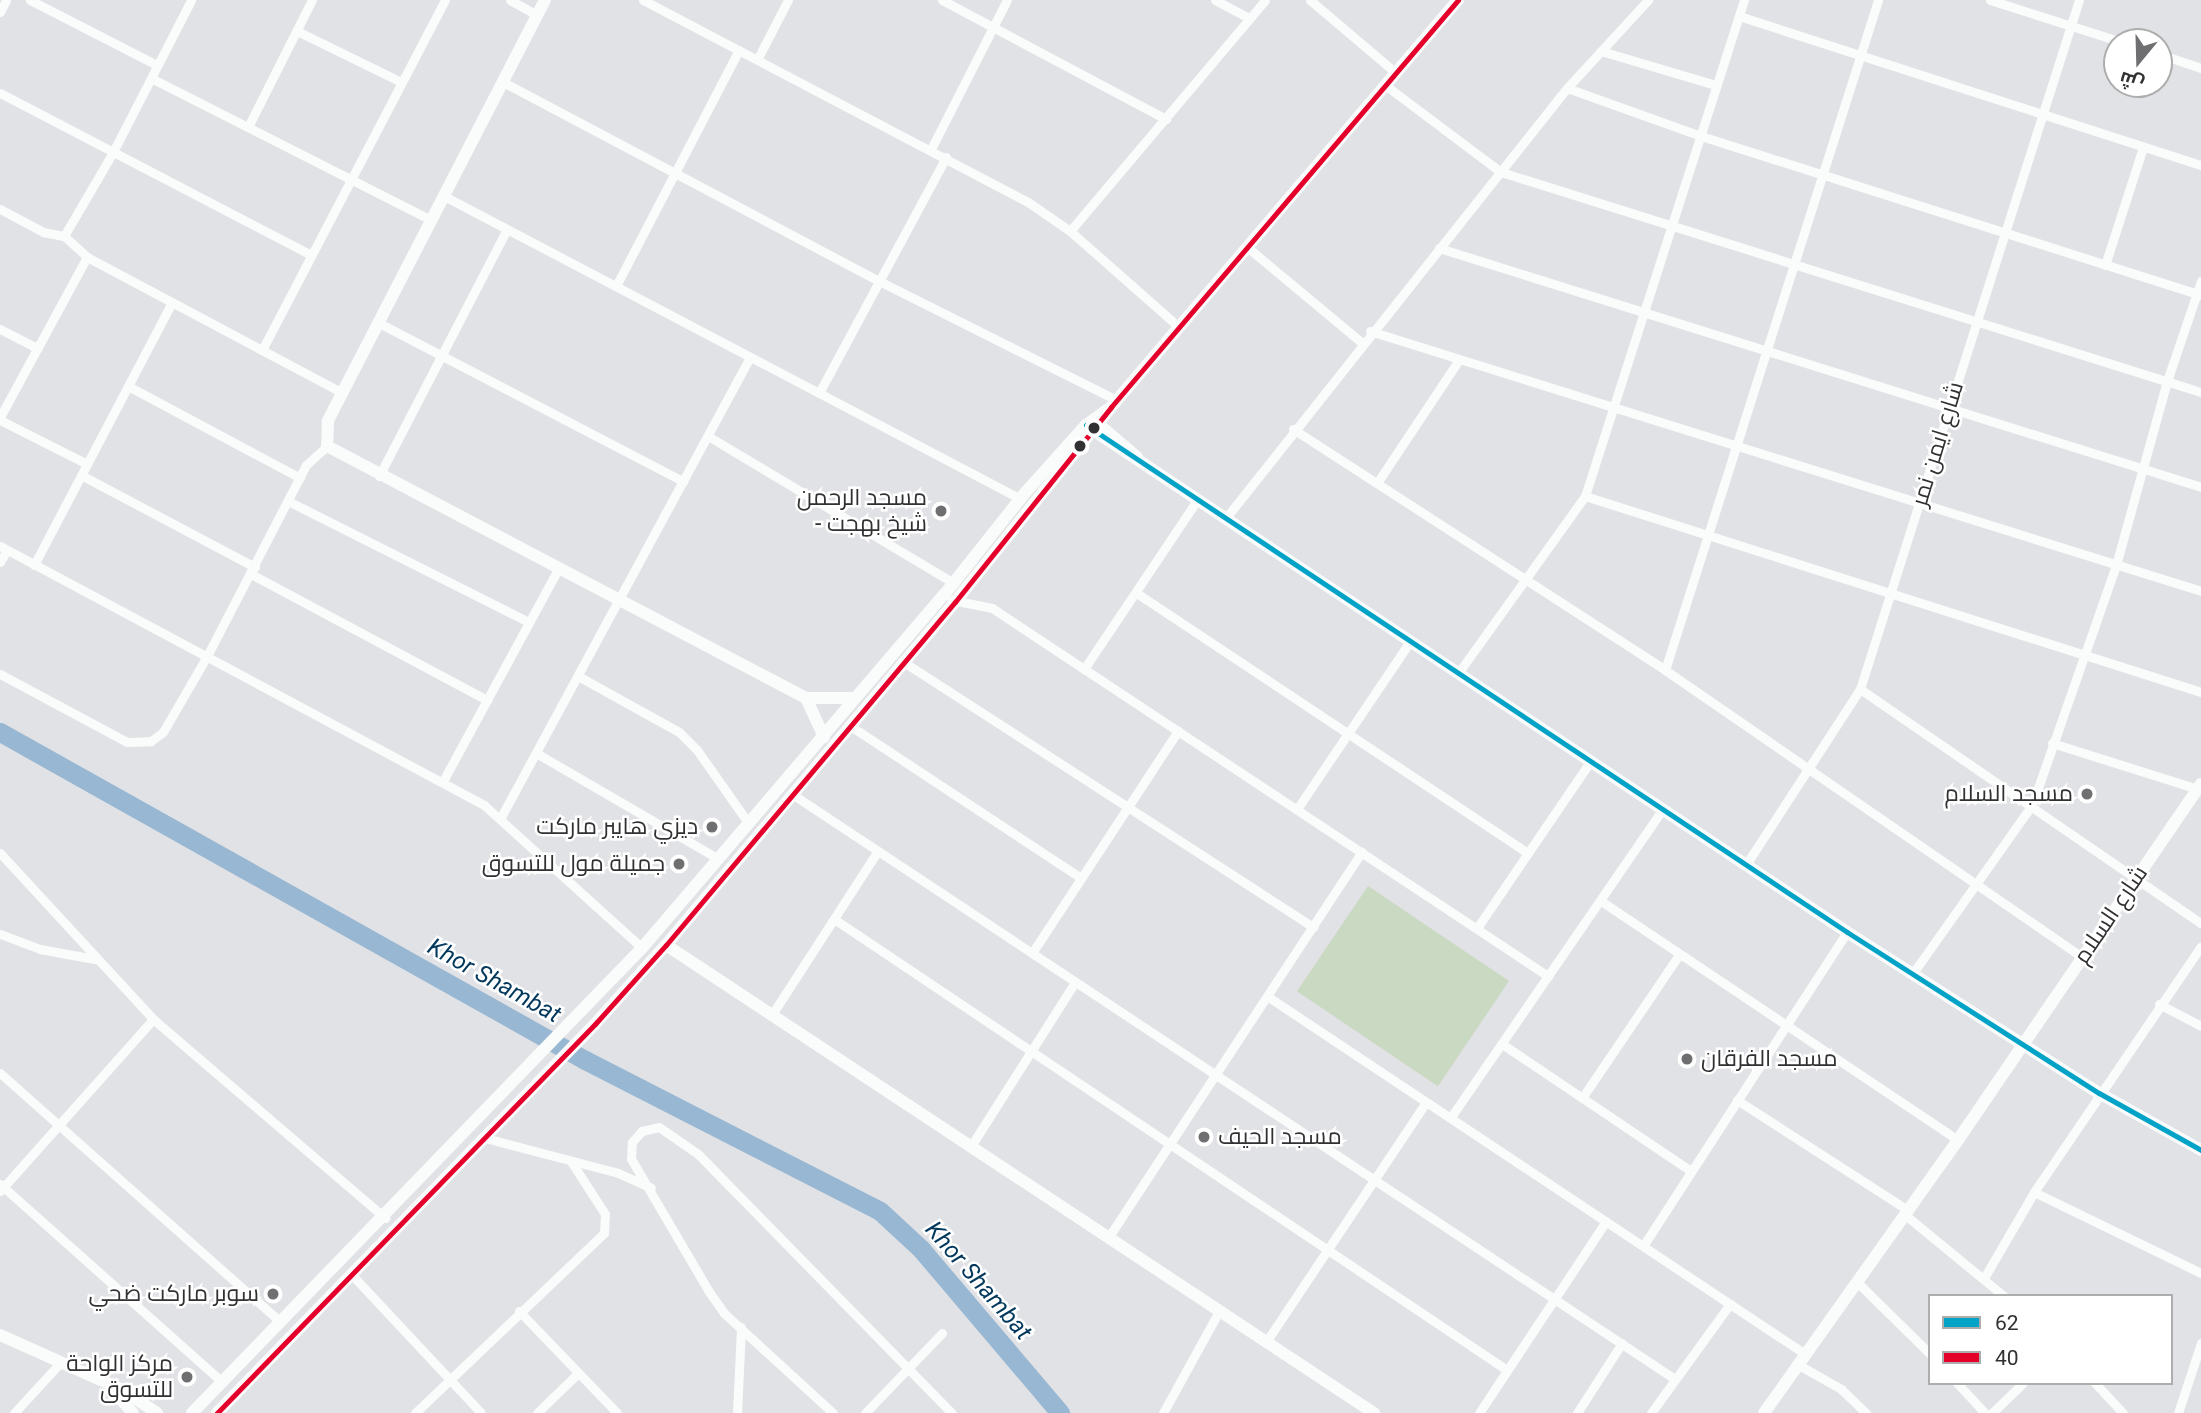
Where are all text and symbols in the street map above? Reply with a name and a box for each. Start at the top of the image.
north arrow [2103,28,2173,98]
text: ش [2116,67,2147,96]
street label: شارع ايمن نمر [1906,379,1970,509]
unlabelled marker [1087,421,1101,435]
unlabelled marker [1073,439,1087,453]
place label: مسجد الرحمن - شيخ بهجت [797,484,927,538]
marker: مسجد الرحمن - شيخ بهجت [933,503,949,519]
place label: مسجد السلام [1944,780,2073,808]
marker: مسجد السلام [2079,786,2095,802]
place label: ديزي هايبر ماركت [536,813,698,841]
marker: ديزي هايبر ماركت [704,819,720,835]
place label: جميلة مول للتسوق [482,850,665,878]
marker: جميلة مول للتسوق [671,856,687,872]
street label: شارع السلام [2068,861,2154,969]
water label: Khor Shambat [422,933,566,1029]
place label: مسجد الفرقان [1701,1045,1838,1073]
marker: مسجد الفرقان [1679,1051,1695,1067]
place label: مسجد الحيف [1218,1123,1342,1151]
marker: مسجد الحيف [1196,1129,1212,1145]
water label: Khor Shambat [919,1216,1037,1346]
place label: سوبر ماركت ضحي [88,1280,259,1308]
marker: سوبر ماركت ضحي [265,1286,281,1302]
legend [1928,1294,2173,1385]
text: 62 [1995,1311,2019,1335]
text: 40 [1995,1346,2019,1370]
place label: مركز الواحة للتسوق [66,1350,173,1404]
marker: مركز الواحة للتسوق [179,1369,195,1385]

